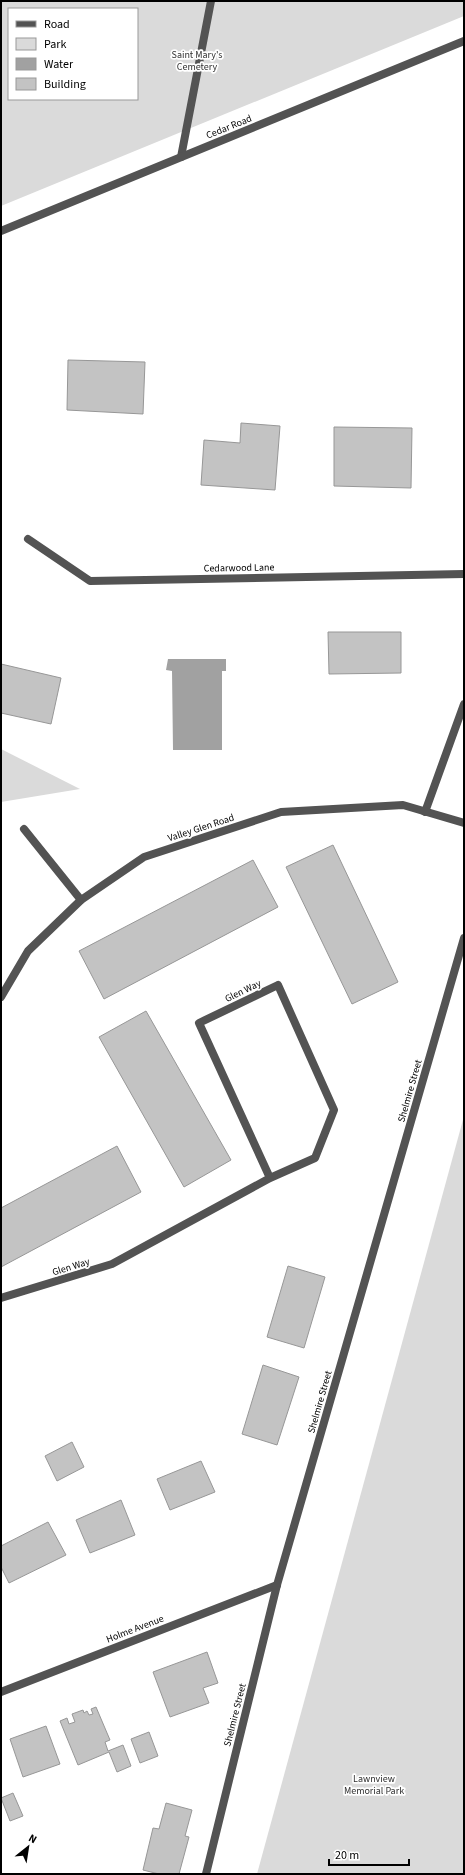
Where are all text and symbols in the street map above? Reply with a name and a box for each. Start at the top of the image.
legend [8,8,138,100]
text: Road [44,16,70,33]
text: Park [44,36,66,53]
park label: Saint Mary's Cemetery [172,48,222,74]
text: Water [44,56,74,73]
text: Building [44,76,86,93]
street label: Cedar Road [204,111,254,143]
street label: Cedarwood Lane [203,560,275,576]
street label: Valley Glen Road [166,811,236,845]
street label: Glen Way [223,976,264,1006]
street label: Shelmire Street [394,1058,426,1124]
street label: Glen Way [51,1255,92,1279]
street label: Shelmire Street [304,1369,336,1435]
street label: Holme Avenue [104,1612,166,1646]
street label: Shelmire Street [220,1681,250,1748]
park label: Lawnview Memorial Park [344,1772,404,1798]
north arrow [8,1827,48,1867]
text: N [26,1830,40,1847]
scale bar [329,1841,409,1867]
text: 20 m [335,1847,359,1864]

